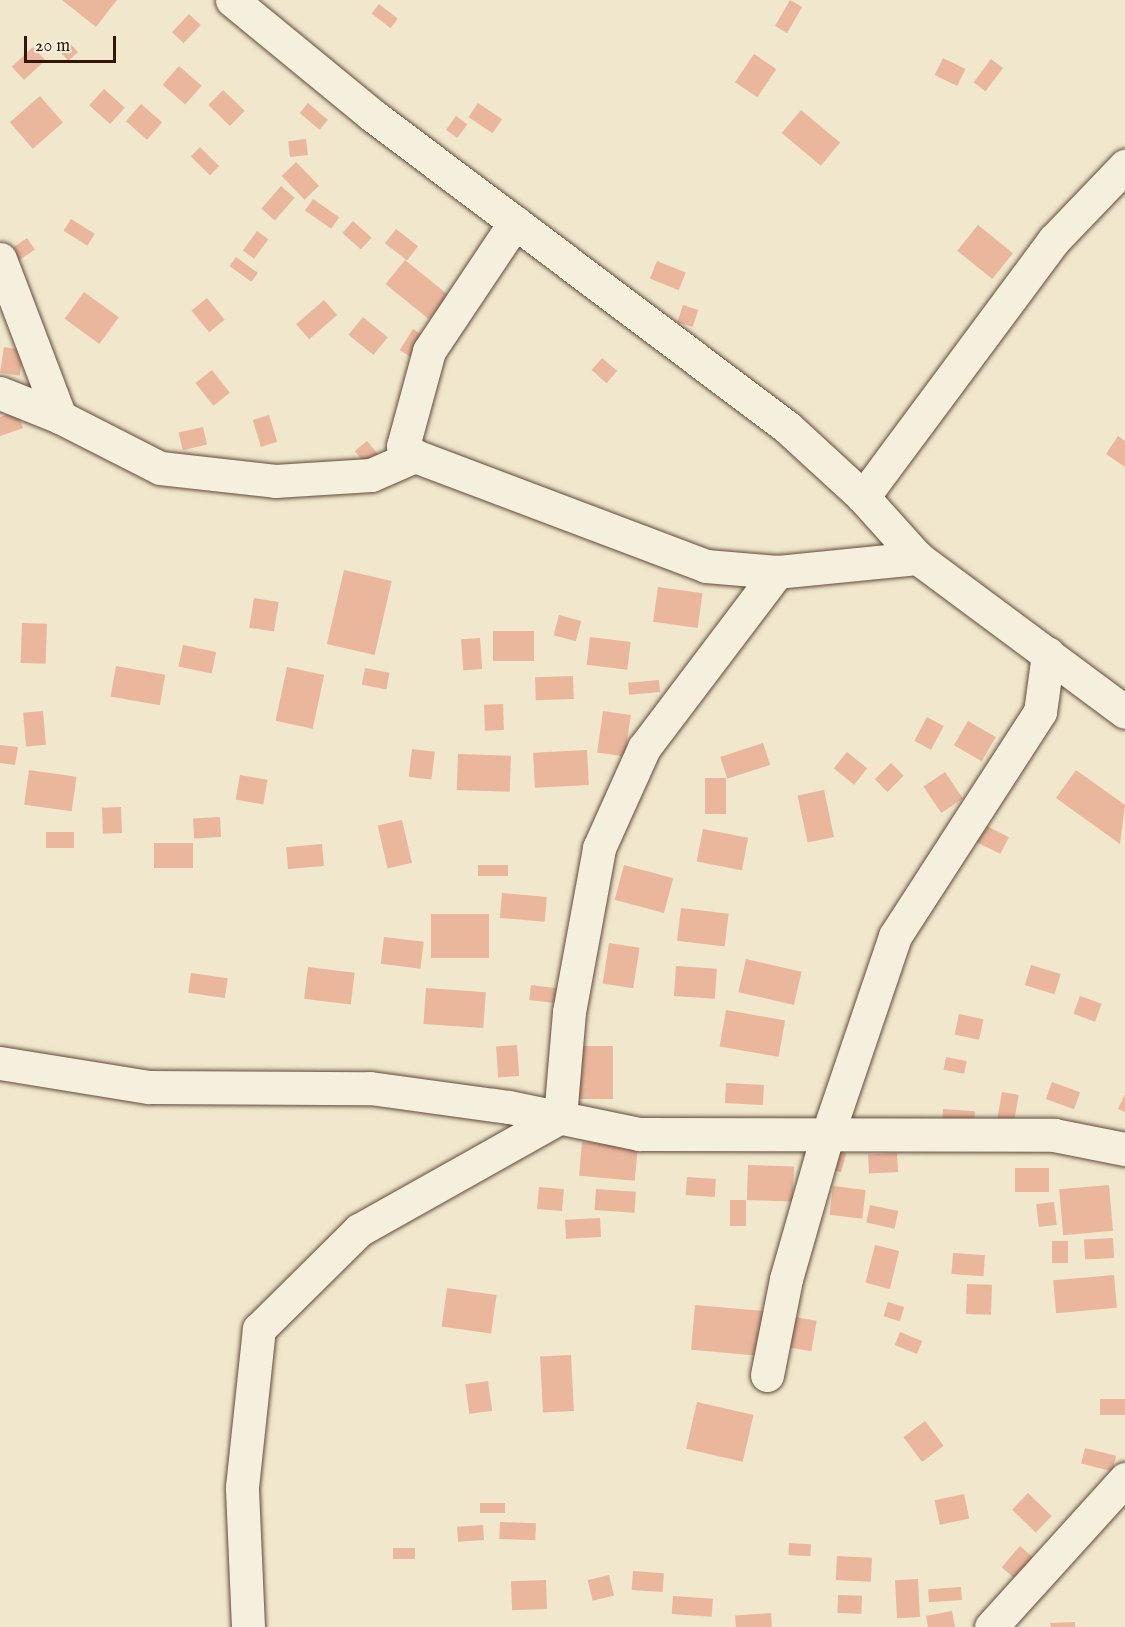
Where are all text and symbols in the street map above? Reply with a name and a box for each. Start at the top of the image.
scale bar [27,24,118,62]
text: 20 m [35,35,70,58]

